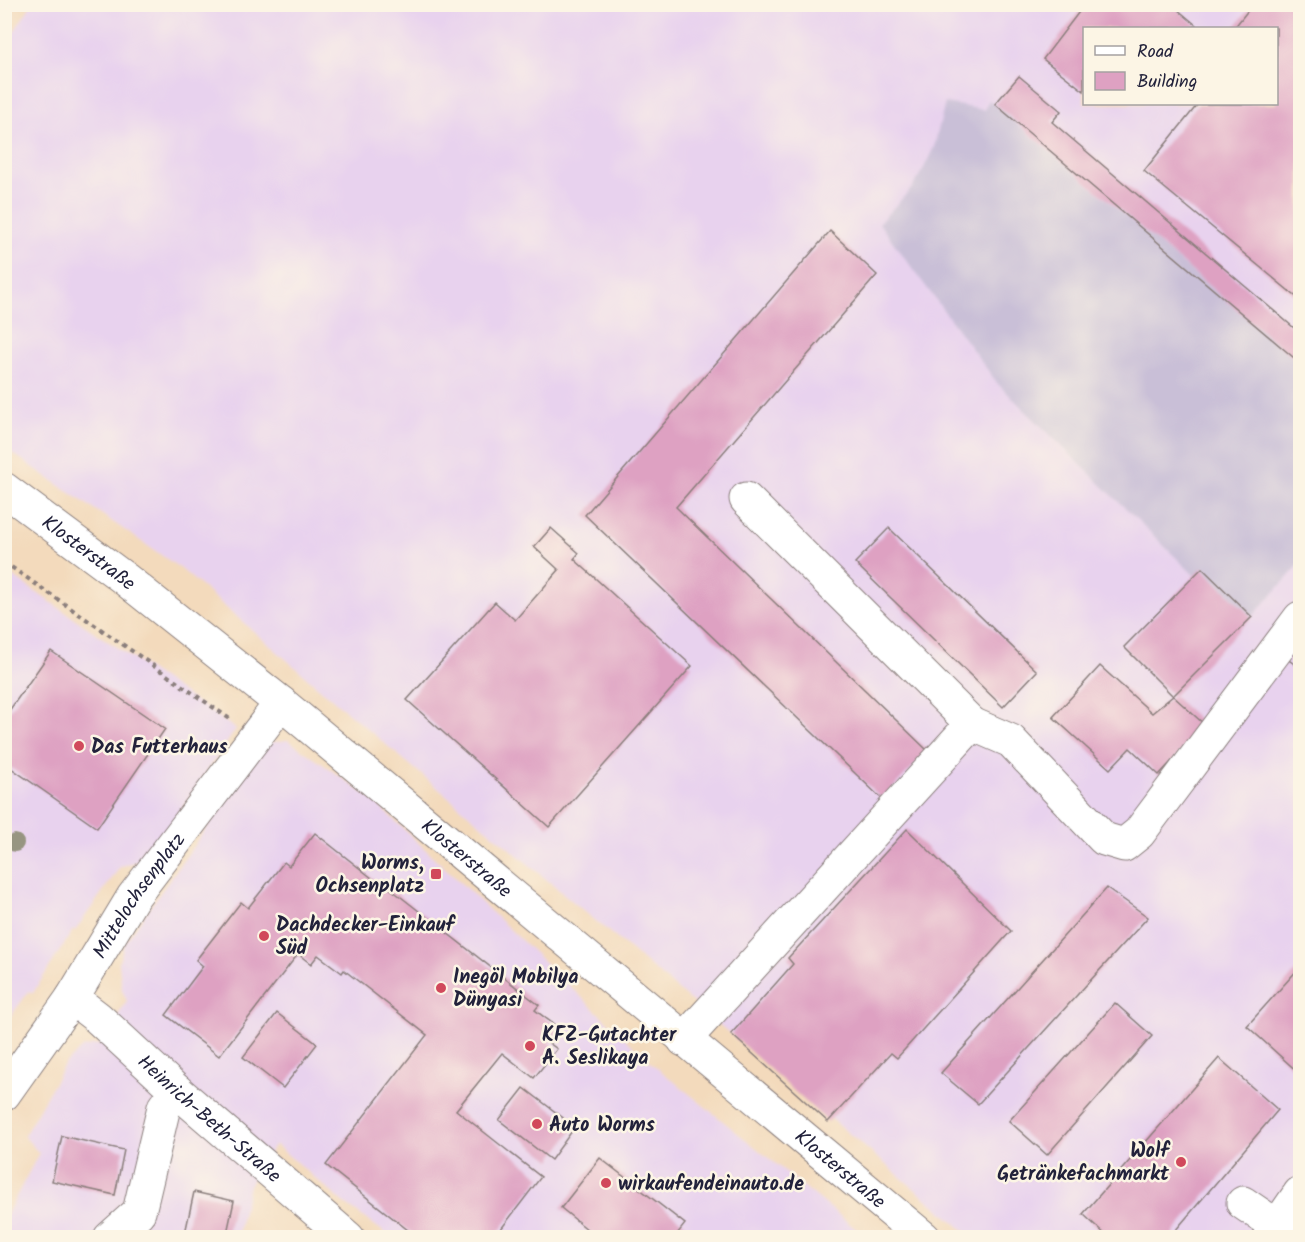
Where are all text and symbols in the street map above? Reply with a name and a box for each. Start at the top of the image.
legend [1083,27,1278,105]
text: Road [1137,38,1174,67]
text: Building [1137,68,1197,97]
street label: Klosterstraße [34,508,142,600]
place label: Das Futterhaus [91,732,228,764]
marker: Das Futterhaus [72,739,86,753]
street label: Klosterstraße [413,812,518,907]
street label: Mittelochsenplatz [85,826,195,966]
place label: Worms, Ochsenplatz [316,848,424,903]
marker: Worms, Ochsenplatz [429,867,443,881]
place label: Dachdecker-Einkauf Süd [276,910,456,965]
marker: Dachdecker-Einkauf Süd [257,929,271,943]
place label: Inegöl Mobilya Dünyasi [453,962,578,1017]
marker: Inegöl Mobilya Dünyasi [434,981,448,995]
place label: KFZ-Gutachter A. Seslikaya [542,1020,677,1075]
marker: KFZ-Gutachter A. Seslikaya [523,1039,537,1053]
street label: Heinrich-Beth-Straße [129,1048,288,1192]
place label: Auto Worms [549,1110,656,1142]
marker: Auto Worms [530,1117,544,1131]
street label: Klosterstraße [786,1122,892,1218]
place label: Wolf Getränkefachmarkt [997,1136,1171,1191]
marker: Wolf Getränkefachmarkt [1174,1155,1188,1169]
place label: wirkaufendeinauto.de [618,1169,804,1201]
marker: wirkaufendeinauto.de [599,1176,613,1190]

